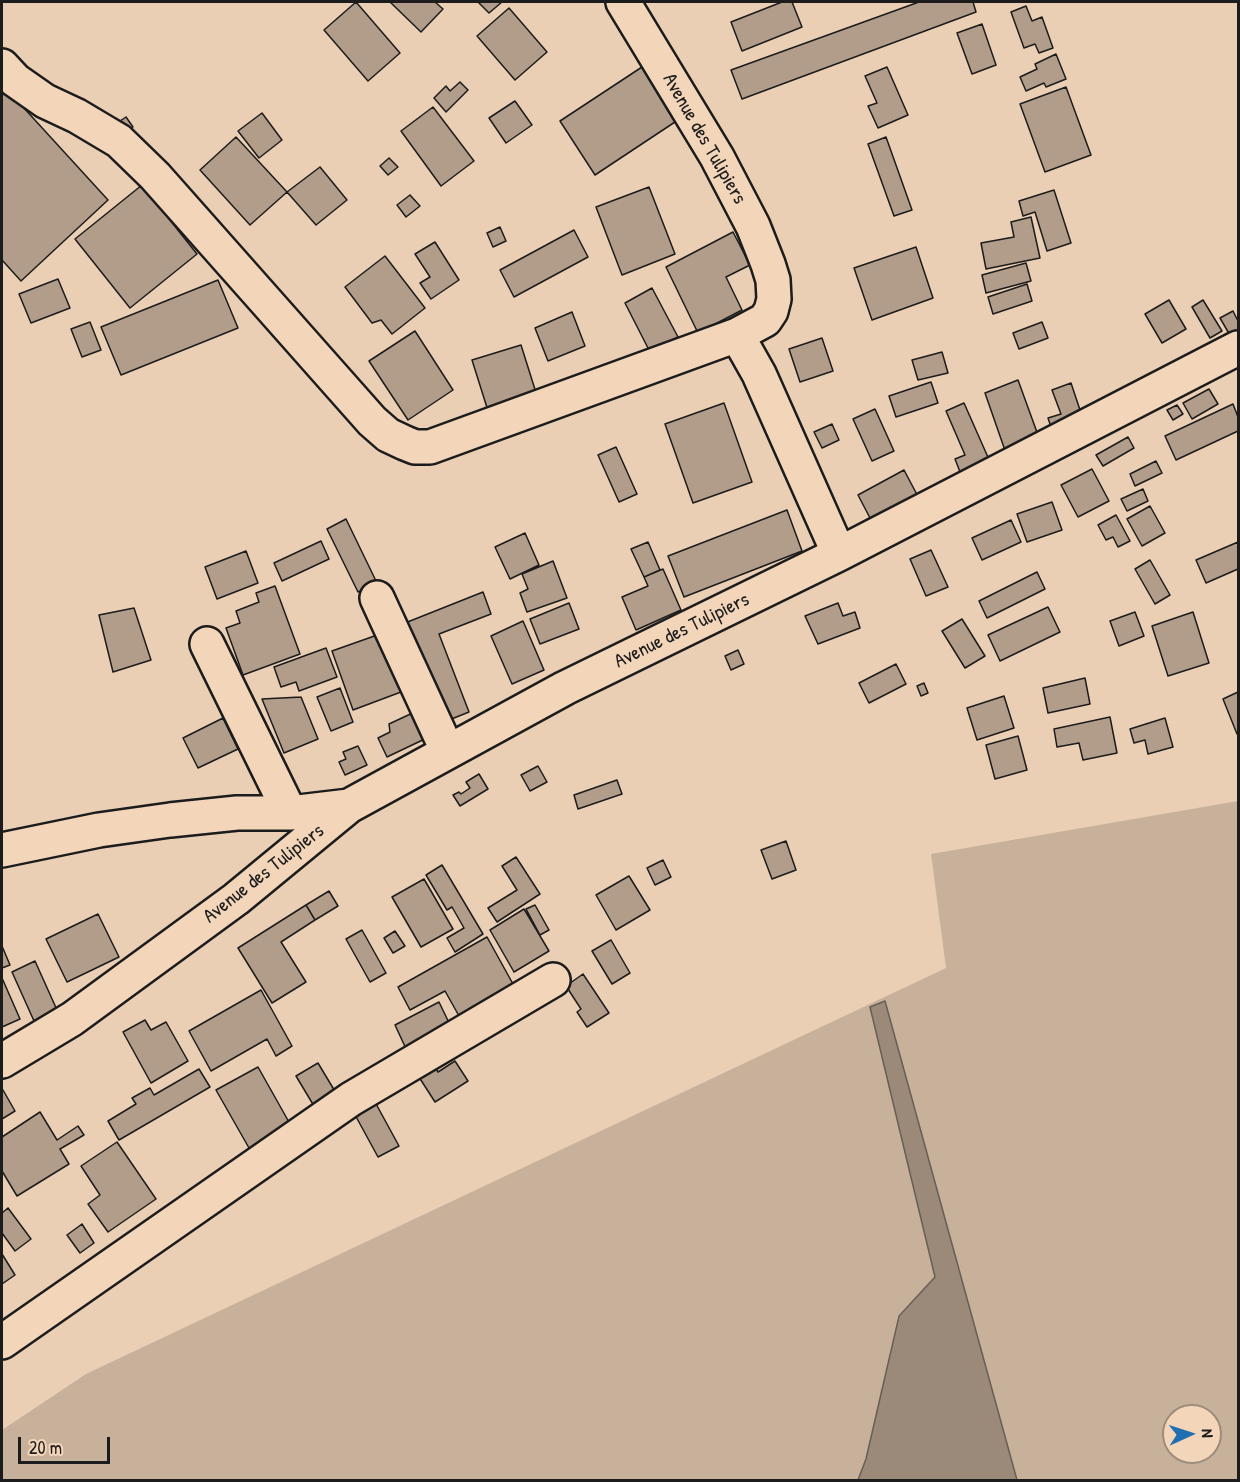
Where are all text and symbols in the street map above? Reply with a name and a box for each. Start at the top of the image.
street label: Avenue des Tulipiers [657,69,751,209]
street label: Avenue des Tulipiers [611,588,753,674]
street label: Avenue des Tulipiers [199,819,329,929]
north arrow [1162,1404,1222,1464]
scale bar [21,1425,112,1463]
text: N [1197,1428,1219,1438]
text: 20 m [29,1435,62,1460]

